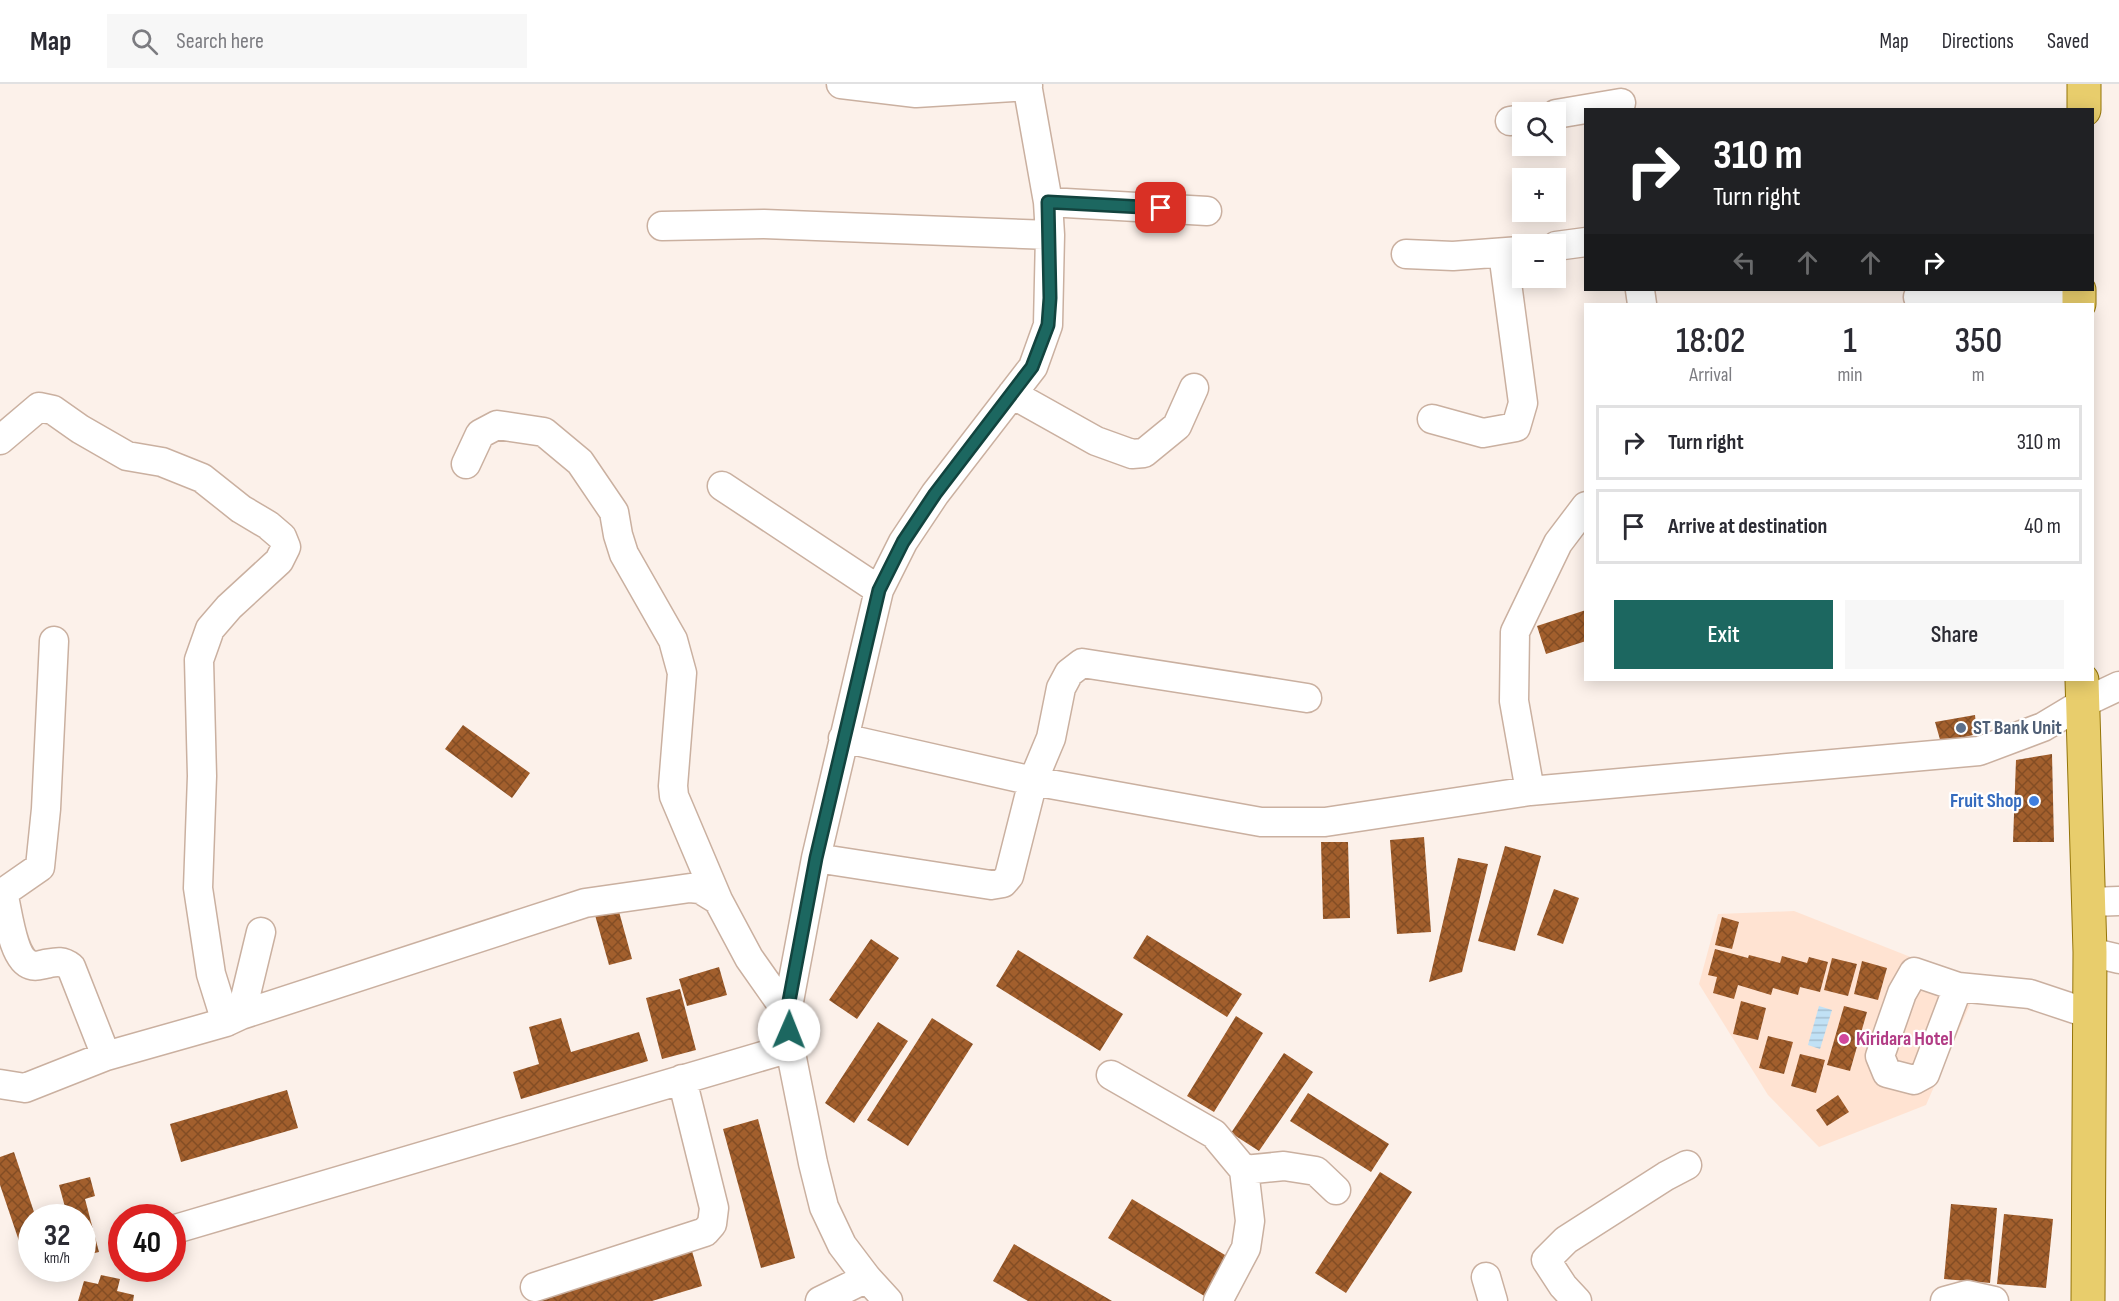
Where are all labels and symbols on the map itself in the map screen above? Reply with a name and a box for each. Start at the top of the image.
pin [1135,182,1186,233]
place label: ST Bank Unit [1973,716,2062,740]
marker: ST Bank Unit [1954,721,1968,735]
place label: Fruit Shop [1950,789,2022,813]
marker: Fruit Shop [2027,794,2041,808]
position arrow [757,998,821,1062]
place label: Kiridara Hotel [1856,1027,1953,1051]
marker: Kiridara Hotel [1837,1032,1851,1046]
speed limit sign: 40 [108,1204,186,1282]

